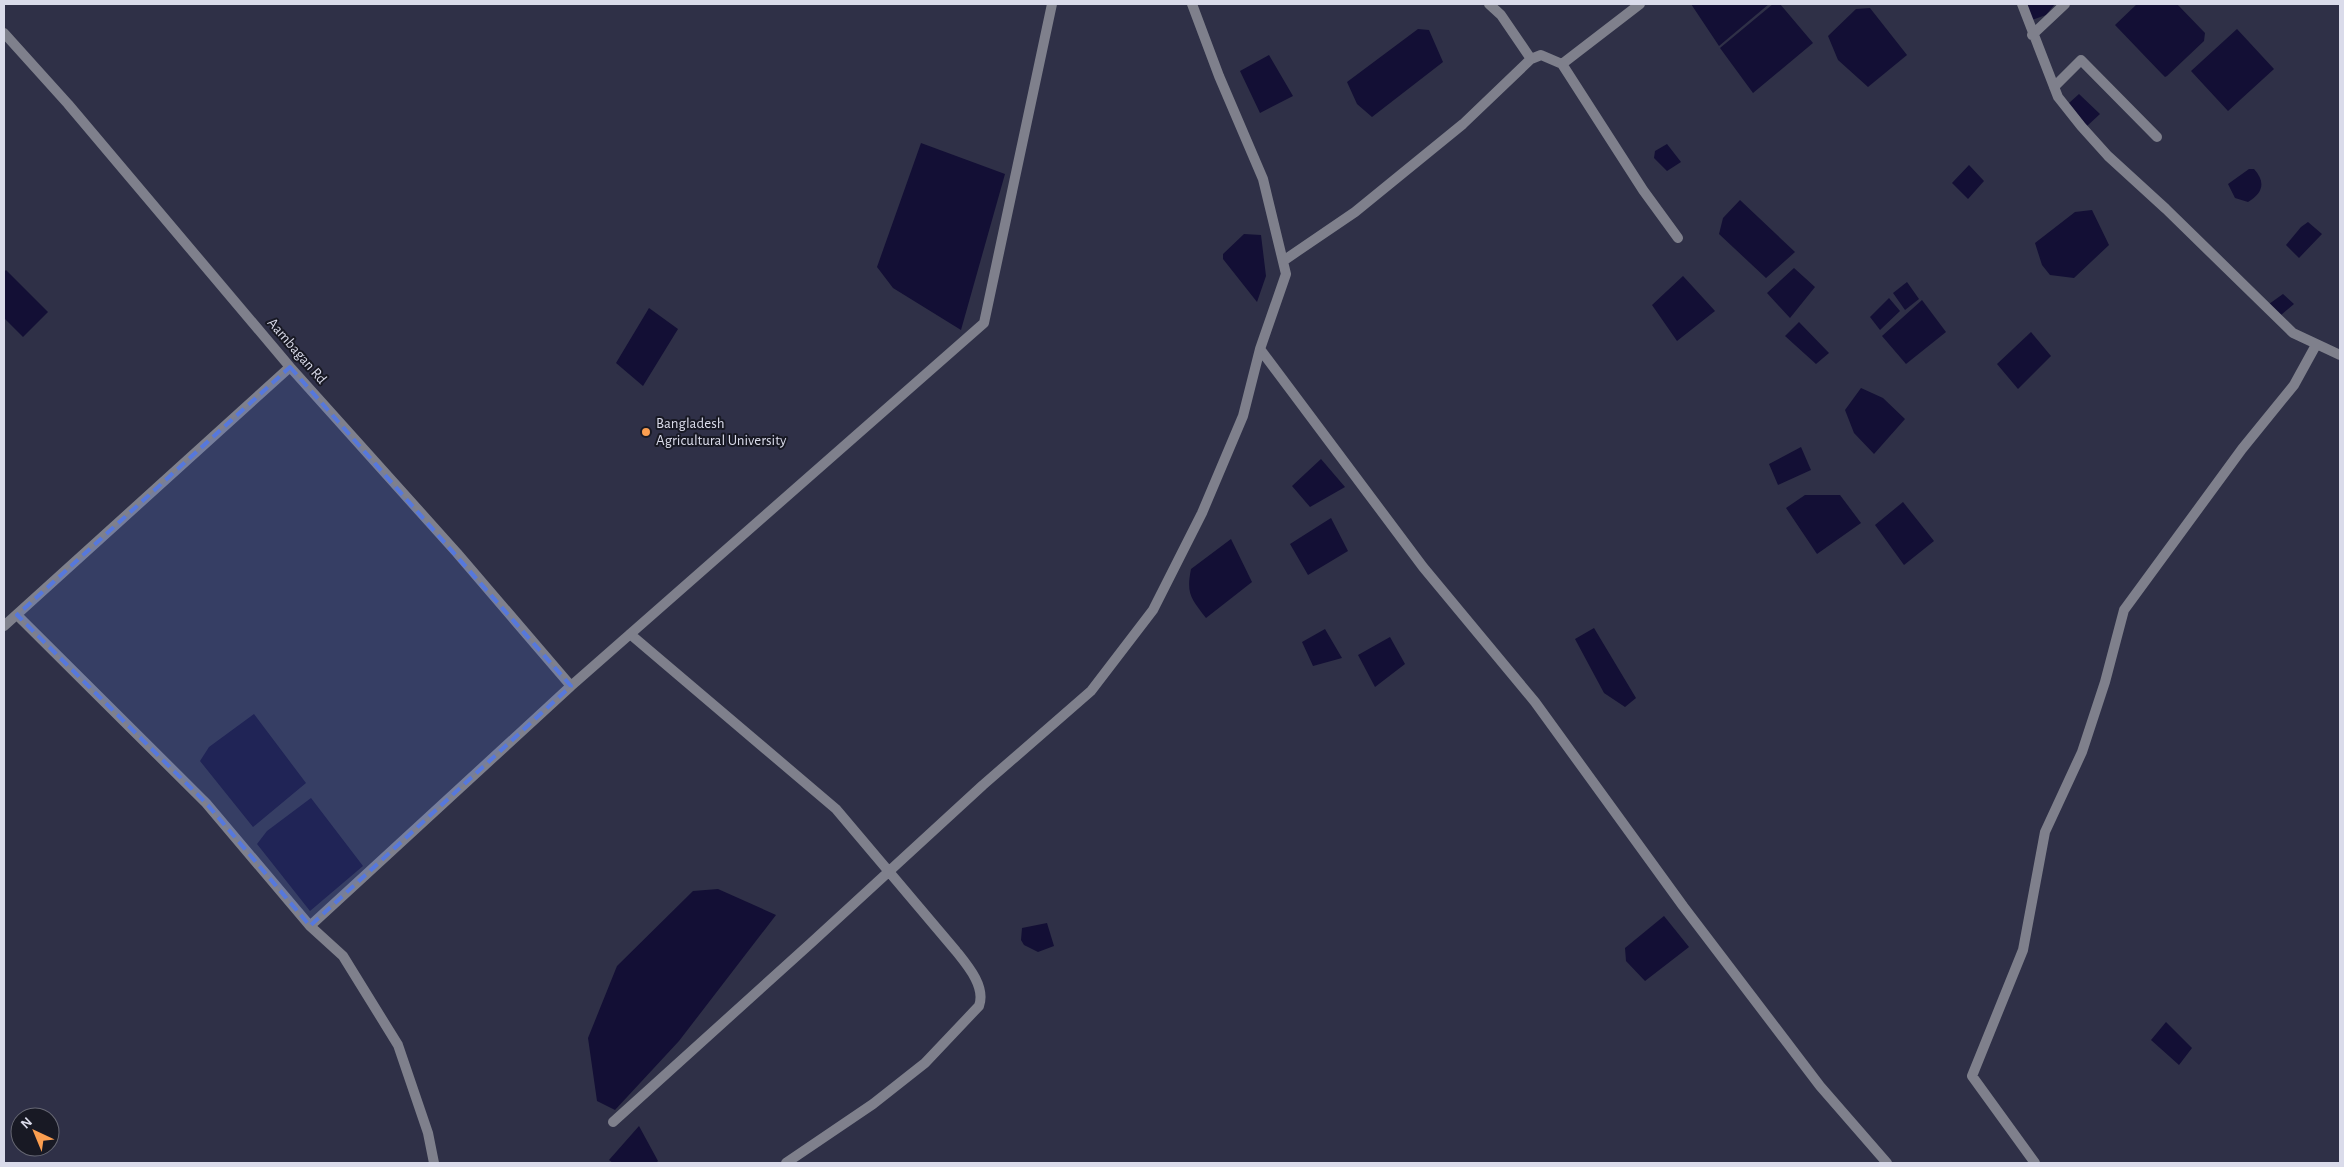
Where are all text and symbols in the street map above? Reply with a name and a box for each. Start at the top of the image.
street label: Aambagan Rd [265,315,330,387]
place label: Bangladesh Agricultural University [656,416,787,448]
marker: Bangladesh Agricultural University [640,426,652,438]
north arrow [10,1107,60,1157]
text: N [18,1115,35,1132]

